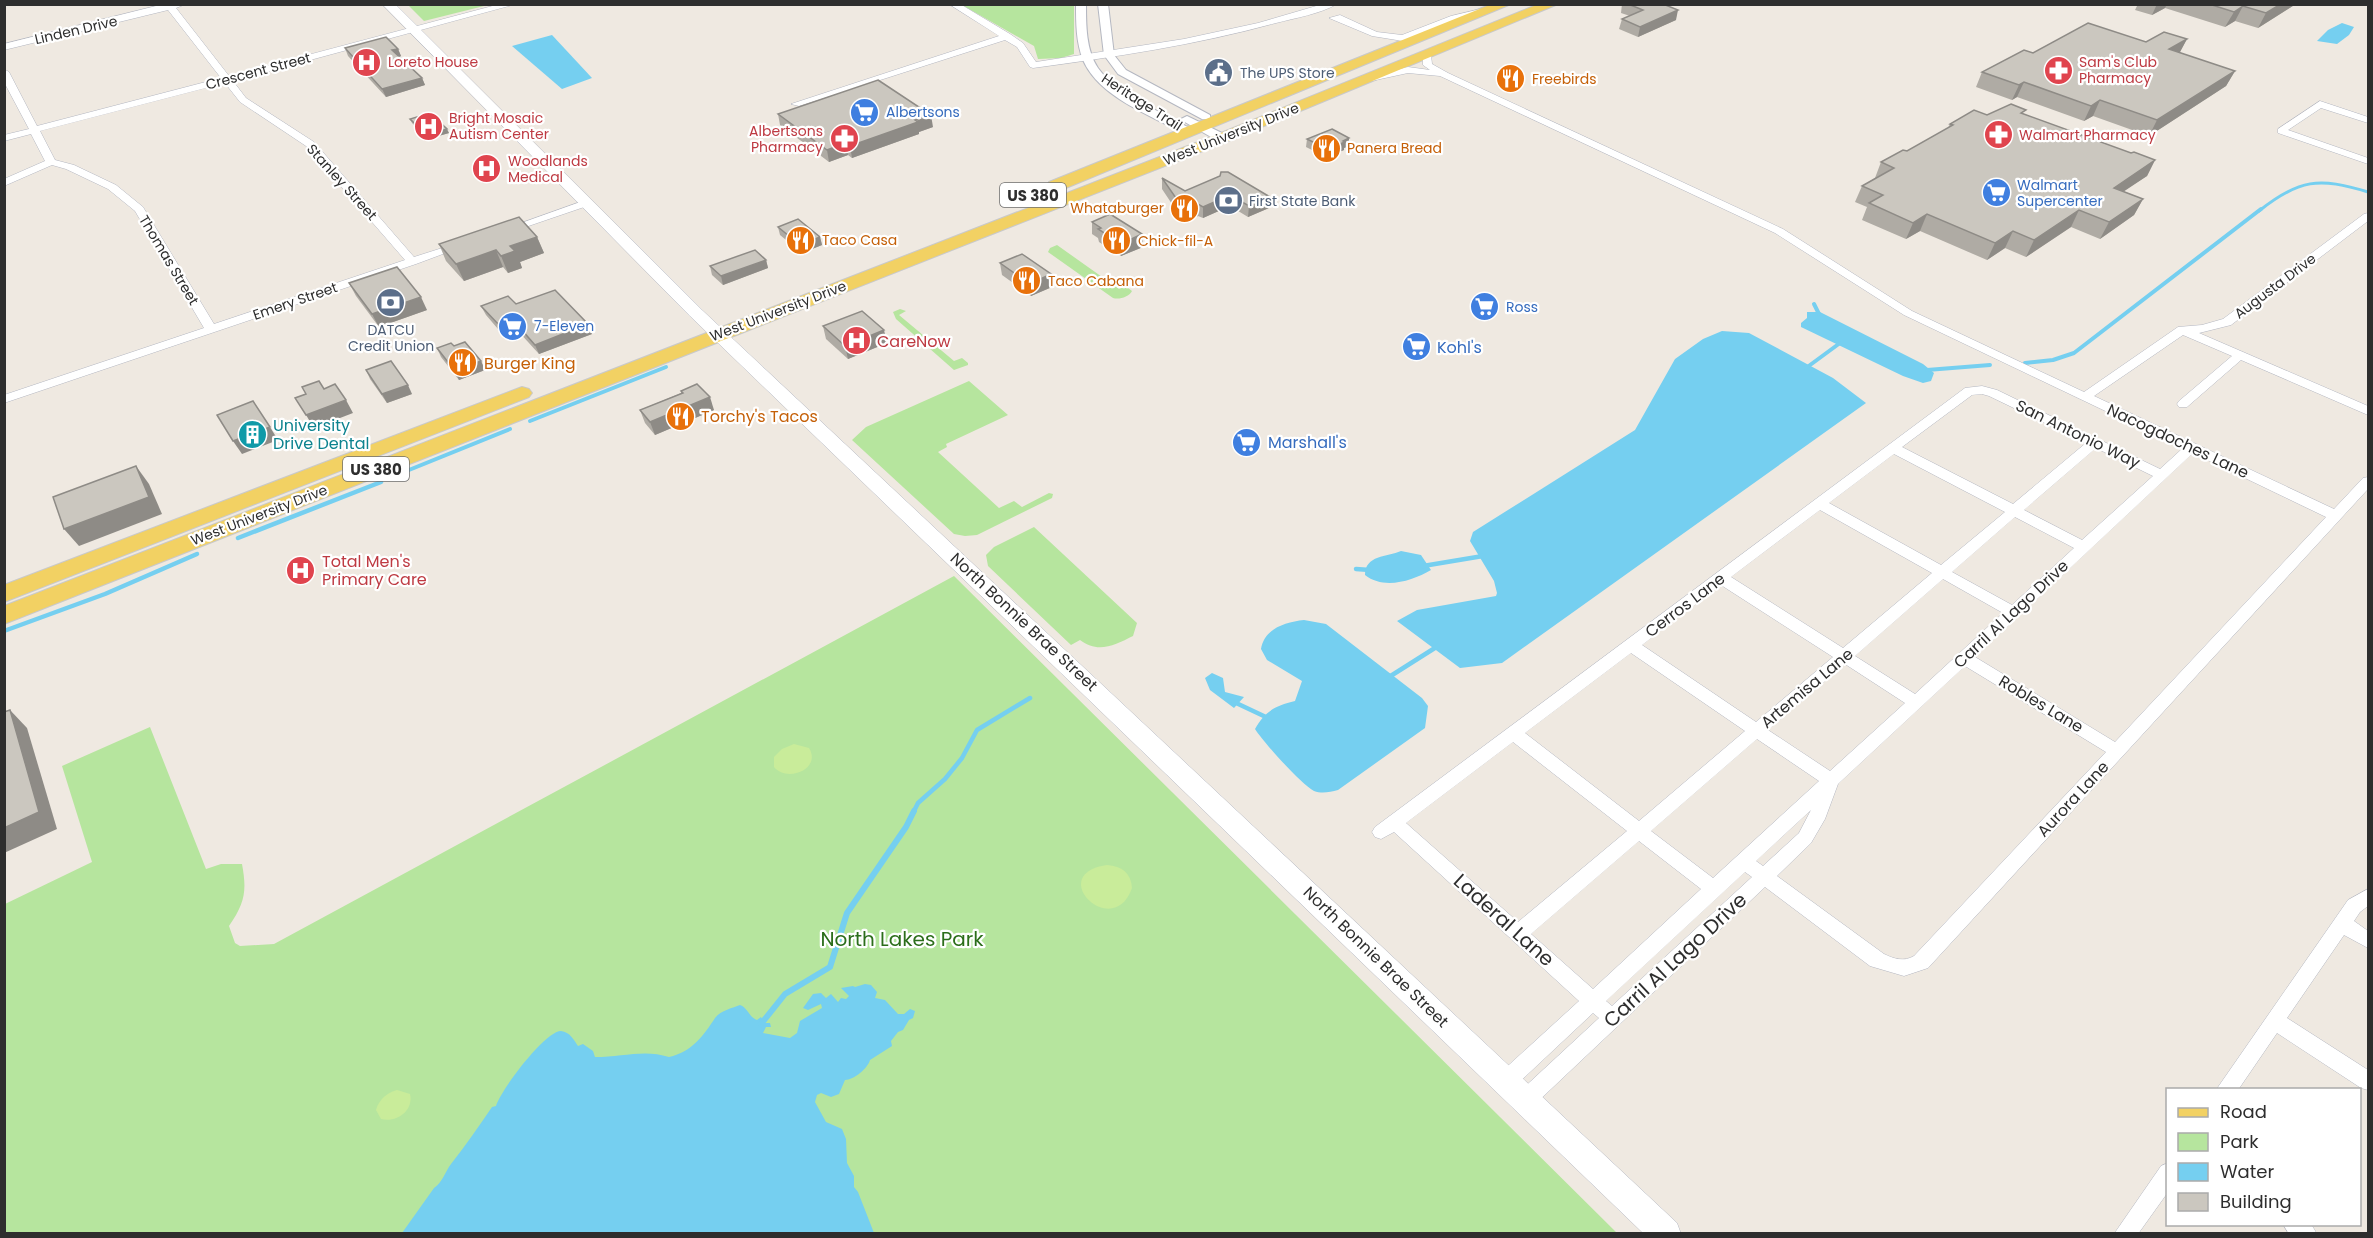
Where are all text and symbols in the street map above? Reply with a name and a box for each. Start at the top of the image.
street label: Linden Drive [33,11,120,49]
hospital icon: Loreto House [351,46,383,78]
street label: Crescent Street [203,47,313,95]
place label: Loreto House [388,52,479,72]
place label: Sam's Club Pharmacy [2079,52,2157,88]
pharmacy icon: Sam's Club Pharmacy [2042,54,2074,86]
public building icon: The UPS Store [1203,57,1235,89]
place label: The UPS Store [1240,63,1335,83]
restaurant icon: Freebirds [1495,63,1527,95]
street label: Heritage Trail [1098,68,1186,136]
place label: Freebirds [1532,69,1597,89]
supermarket icon: Albertsons [849,96,881,128]
street label: West University Drive [1160,98,1302,170]
place label: Albertsons [886,102,960,122]
place label: Bright Mosaic Autism Center [449,108,549,144]
hospital icon: Bright Mosaic Autism Center [412,110,444,142]
pharmacy icon: Walmart Pharmacy [1982,119,2014,151]
place label: Albertsons Pharmacy [749,121,823,157]
pharmacy icon: Albertsons Pharmacy [828,123,860,155]
place label: Walmart Pharmacy [2019,125,2156,145]
restaurant icon: Panera Bread [1310,132,1342,164]
place label: Panera Bread [1347,138,1442,158]
street label: Stanley Street [302,139,382,225]
place label: Woodlands Medical [508,151,588,187]
hospital icon: Woodlands Medical [471,153,503,185]
place label: Walmart Supercenter [2017,175,2103,211]
supermarket icon: Walmart Supercenter [1980,177,2012,209]
road number: US 380 [1000,183,1066,207]
bank icon: First State Bank [1212,185,1244,217]
place label: First State Bank [1249,191,1356,211]
restaurant icon: Whataburger [1169,192,1201,224]
place label: Whataburger [1070,198,1164,218]
street label: Thomas Street [134,211,204,309]
restaurant icon: Taco Casa [785,224,817,256]
restaurant icon: Chick-fil-A [1101,225,1133,257]
place label: Taco Casa [822,230,897,250]
place label: Chick-fil-A [1138,231,1213,251]
street label: Augusta Drive [2230,248,2320,323]
restaurant icon: Taco Cabana [1011,265,1043,297]
place label: Taco Cabana [1048,271,1144,291]
street label: West University Drive [707,276,849,346]
street label: Emery Street [250,277,340,325]
bank icon: DATCU Credit Union [375,287,407,319]
supermarket icon: Ross [1469,291,1501,323]
place label: Ross [1506,297,1538,317]
supermarket icon: 7-Eleven [497,310,529,342]
place label: 7-Eleven [534,316,594,336]
place label: DATCU Credit Union [348,320,434,356]
hospital icon: CareNow [840,325,872,357]
place label: CareNow [877,330,951,353]
supermarket icon: Kohl's [1400,331,1432,363]
place label: Kohl's [1437,336,1482,359]
restaurant icon: Burger King [447,347,479,379]
place label: Burger King [484,352,576,375]
street label: San Antonio Way [2012,394,2144,474]
street label: Nacogdoches Lane [2103,398,2253,484]
restaurant icon: Torchy's Tacos [664,400,696,432]
place label: Torchy's Tacos [701,405,818,428]
place label: University Drive Dental [273,414,369,455]
building icon: University Drive Dental [236,418,268,450]
supermarket icon: Marshall's [1231,426,1263,458]
place label: Marshall's [1268,431,1347,454]
road number: US 380 [343,457,409,481]
street label: West University Drive [188,480,330,550]
street label: North Bonnie Brae Street [945,547,1103,697]
place label: Total Men's Primary Care [322,550,427,591]
hospital icon: Total Men's Primary Care [285,554,317,586]
street label: Carril Al Lago Drive [1949,555,2074,673]
street label: Cerros Lane [1640,567,1730,643]
street label: Artemisa Lane [1756,642,1858,734]
street label: Robles Lane [1994,670,2088,738]
street label: Aurora Lane [2032,756,2114,842]
street label: Laderal Lane [1448,867,1560,973]
street label: North Bonnie Brae Street [1298,881,1454,1033]
street label: Carril Al Lago Drive [1597,886,1753,1034]
park label: North Lakes Park [820,925,984,953]
legend [2166,1088,2361,1226]
text: Road [2220,1099,2267,1124]
text: Park [2220,1129,2259,1154]
text: Water [2220,1159,2274,1184]
text: Building [2220,1189,2292,1214]

